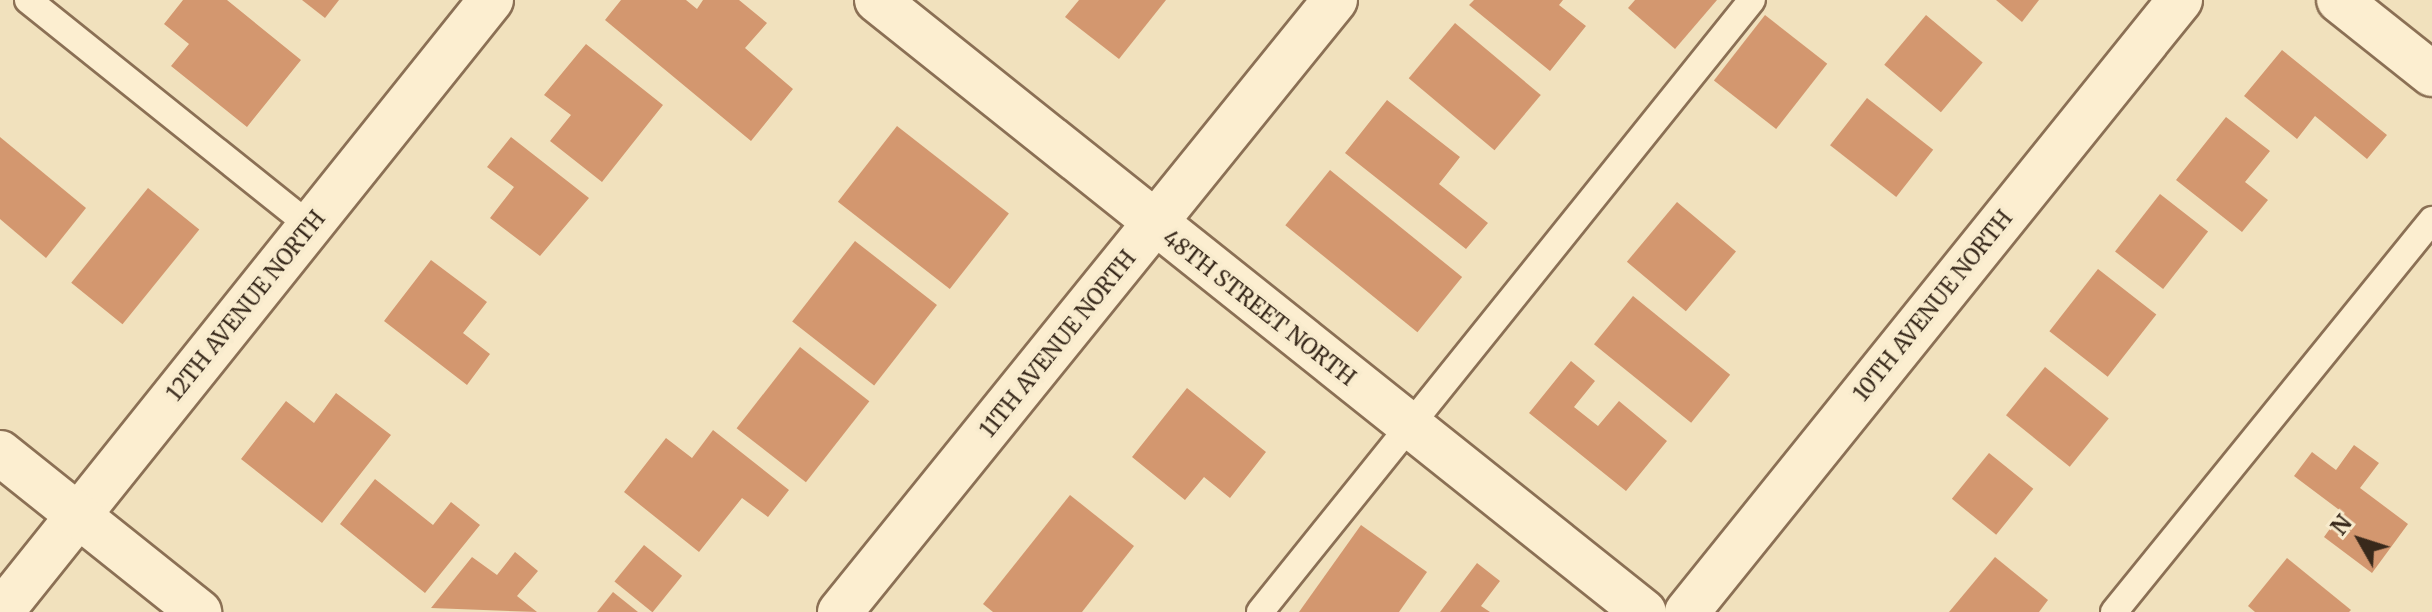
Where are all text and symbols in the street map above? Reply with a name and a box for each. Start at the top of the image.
street label: 10TH AVENUE NORTH [1848,205,2018,407]
street label: 12TH AVENUE NORTH [161,206,331,406]
street label: 48TH STREET NORTH [1157,225,1361,391]
street label: 11TH AVENUE NORTH [975,245,1141,443]
north arrow [2320,500,2400,580]
text: N [2325,509,2358,540]

